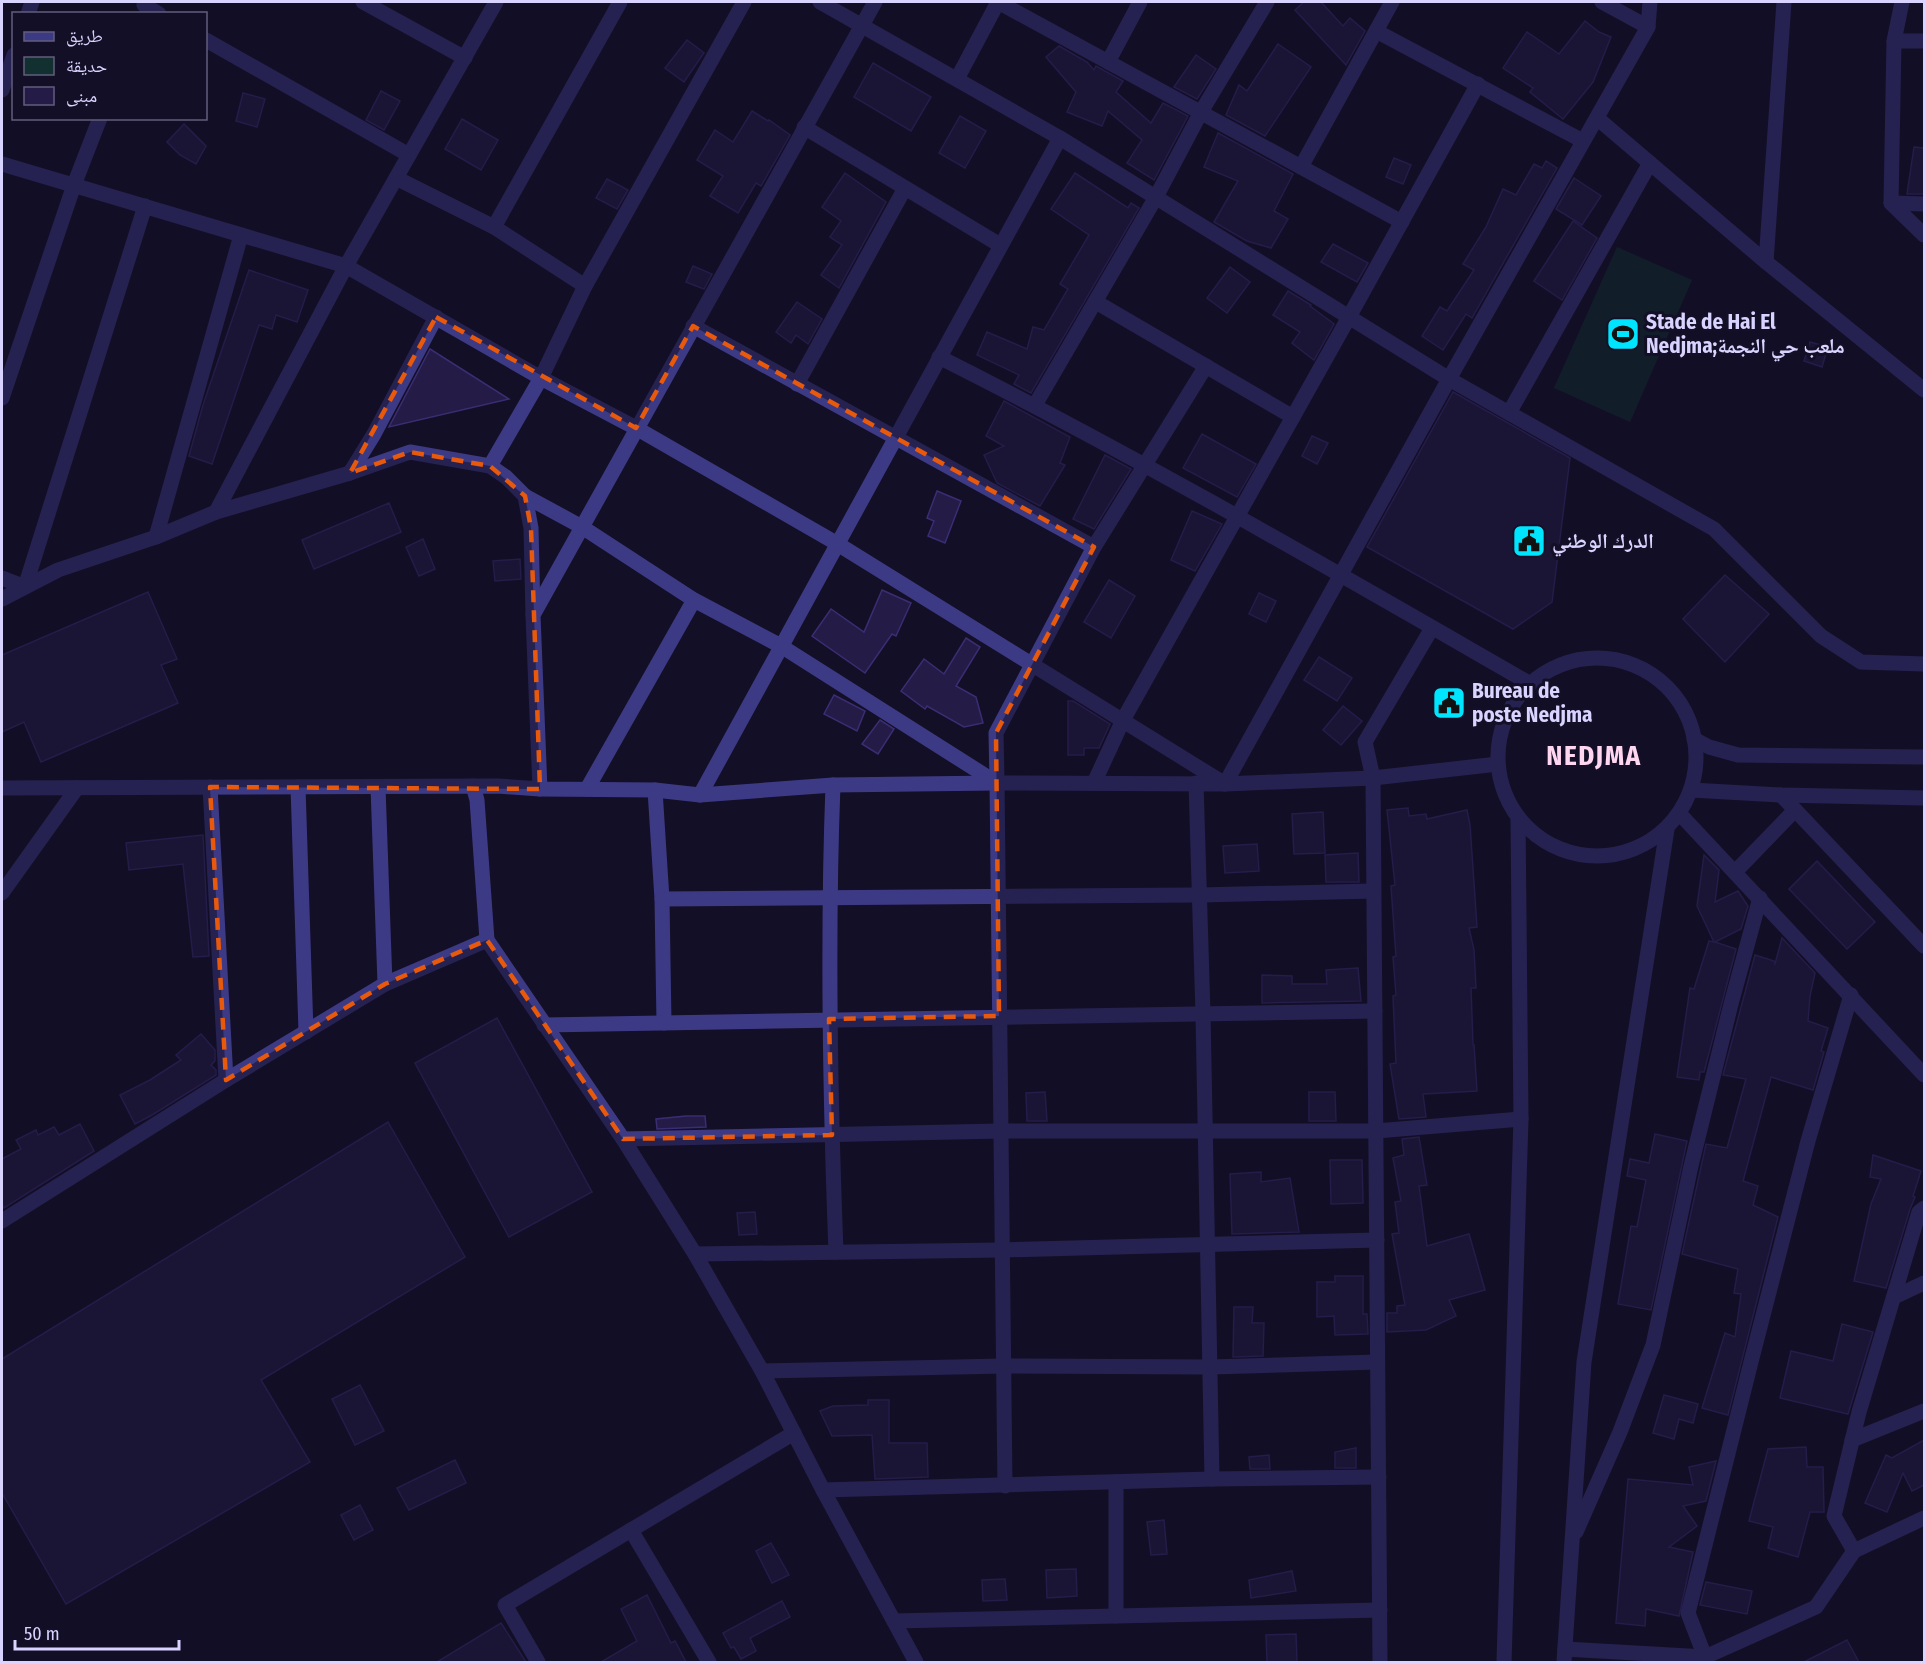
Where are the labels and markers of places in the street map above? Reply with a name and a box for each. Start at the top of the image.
place label: Stade de Hai El Nedjma;ملعب حي النجمة [1646,309,1845,362]
sports icon: Stade de Hai El Nedjma;ملعب حي النجمة [1605,316,1641,352]
public building icon: الدرك الوطني [1511,523,1547,559]
place label: الدرك الوطني [1552,528,1654,557]
place label: Bureau de poste Nedjma [1472,678,1592,728]
public building icon: Bureau de poste Nedjma [1431,685,1467,721]

